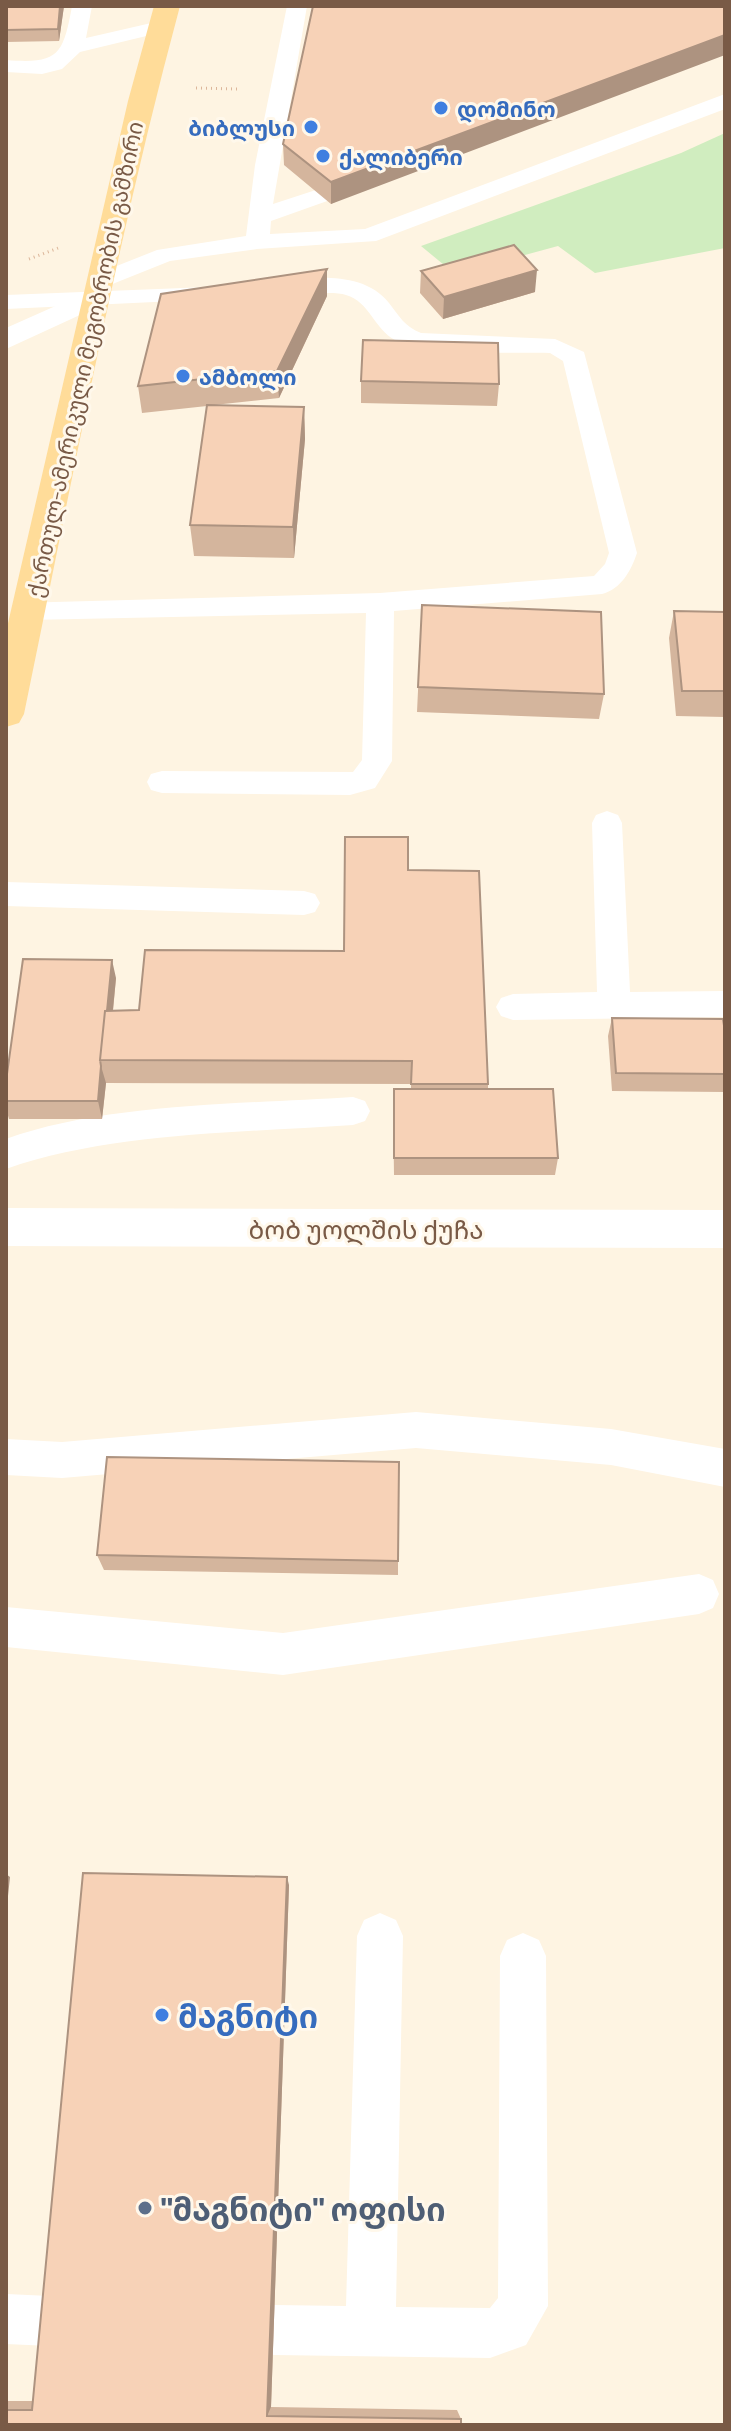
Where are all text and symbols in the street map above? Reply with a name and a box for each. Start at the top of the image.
place label: დომინო [457,95,556,123]
marker: დომინო [432,99,450,117]
place label: ბიბლუსი [188,114,295,142]
marker: ბიბლუსი [302,118,320,136]
street label: ქართულ-ამერიკული მეგობრობის გამზირი [21,119,149,600]
place label: ქალიბერი [339,143,463,171]
marker: ქალიბერი [314,147,332,165]
place label: ამბოლი [199,363,297,391]
marker: ამბოლი [174,367,192,385]
street label: ბობ უოლშის ქუჩა [249,1213,483,1246]
place label: მაგნიტი [178,1996,318,2036]
marker: მაგნიტი [153,2006,171,2024]
place label: "მაგნიტი" ოფისი [161,2189,446,2229]
marker: "მაგნიტი" ოფისი [136,2199,154,2217]

